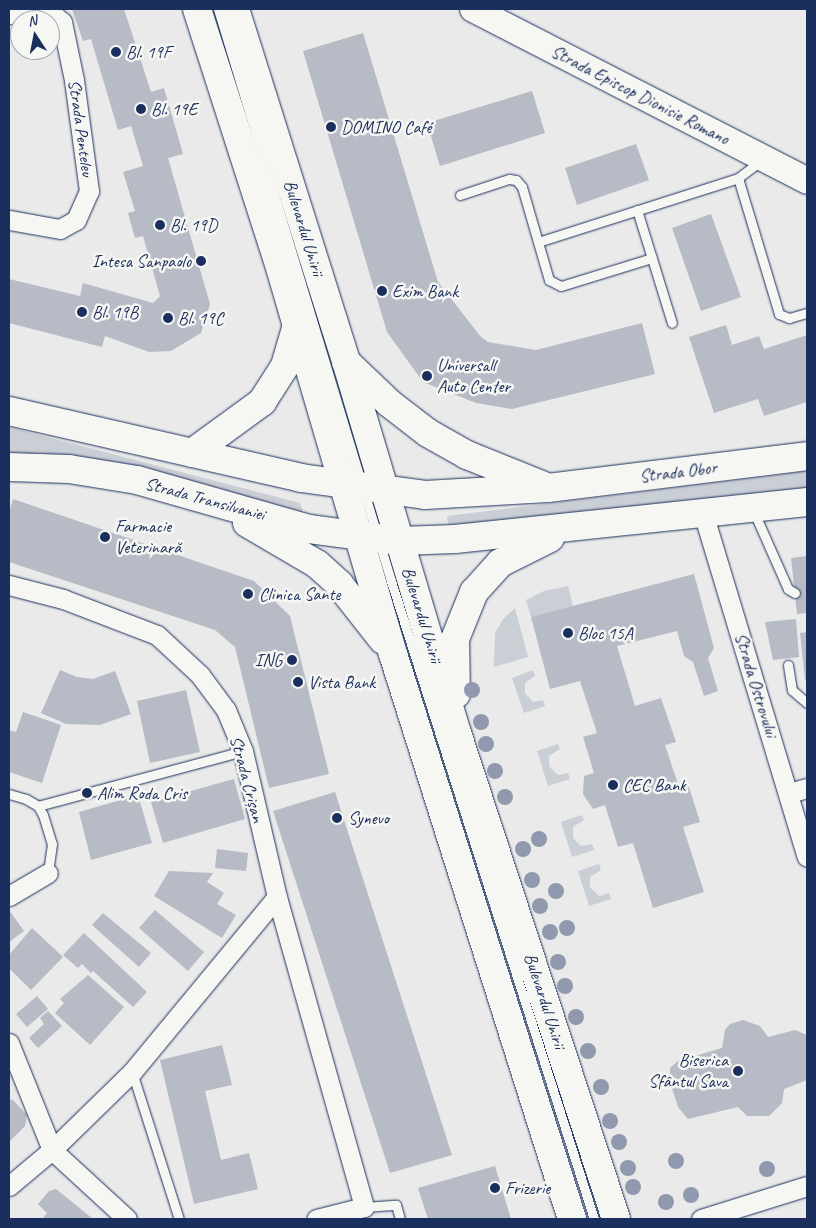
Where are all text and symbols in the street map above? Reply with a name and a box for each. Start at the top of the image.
north arrow [10,10,60,60]
text: N [26,12,38,30]
place label: Bl. 19F [126,41,171,63]
street label: Strada Episcop Dionisie Romano [547,41,733,149]
marker: Bl. 19F [110,46,122,58]
street label: Strada Penteleu [64,78,98,178]
place label: Bl. 19E [151,98,197,120]
marker: Bl. 19E [135,103,147,115]
place label: DOMINO Café [341,116,431,138]
marker: DOMINO Café [325,121,337,133]
street label: Bulevardul Unirii [279,177,329,279]
place label: Bl. 19D [170,214,217,236]
marker: Bl. 19D [154,219,166,231]
place label: Intesa Sanpaolo [92,250,191,272]
marker: Intesa Sanpaolo [195,255,207,267]
place label: Exim Bank [392,280,459,302]
marker: Exim Bank [376,285,388,297]
place label: Bl. 19B [92,301,138,323]
marker: Bl. 19B [76,306,88,318]
place label: Bl. 19C [178,307,223,329]
marker: Bl. 19C [162,312,174,324]
place label: Universall Auto Center [437,355,510,398]
marker: Universall Auto Center [421,370,433,382]
street label: Strada Obor [638,457,718,487]
street label: Strada Transilvaniei [142,473,268,525]
place label: Farmacie Veterinară [115,516,181,558]
marker: Farmacie Veterinară [99,531,111,543]
street label: Bulevardul Unirii [397,564,447,666]
place label: Clinica Sante [259,583,340,605]
marker: Clinica Sante [241,587,255,601]
place label: Bloc 15A [578,622,633,644]
marker: Bloc 15A [562,627,574,639]
street label: Strada Ostrovului [730,630,782,740]
place label: ING [255,649,282,671]
marker: ING [286,654,298,666]
place label: Vista Bank [308,671,376,693]
marker: Vista Bank [292,676,304,688]
street label: Strada Crișan [225,733,269,825]
place label: CEC Bank [623,774,686,796]
marker: CEC Bank [607,779,619,791]
place label: Alim Roda Cris [97,782,187,804]
marker: Alim Roda Cris [81,787,93,799]
place label: Synevo [348,807,389,829]
marker: Synevo [330,811,344,825]
street label: Bulevardul Unirii [519,950,571,1052]
place label: Biserica Sfântul Sava [648,1050,728,1092]
marker: Biserica Sfântul Sava [732,1065,744,1077]
place label: Frizerie [505,1177,550,1199]
marker: Frizerie [489,1182,501,1194]

